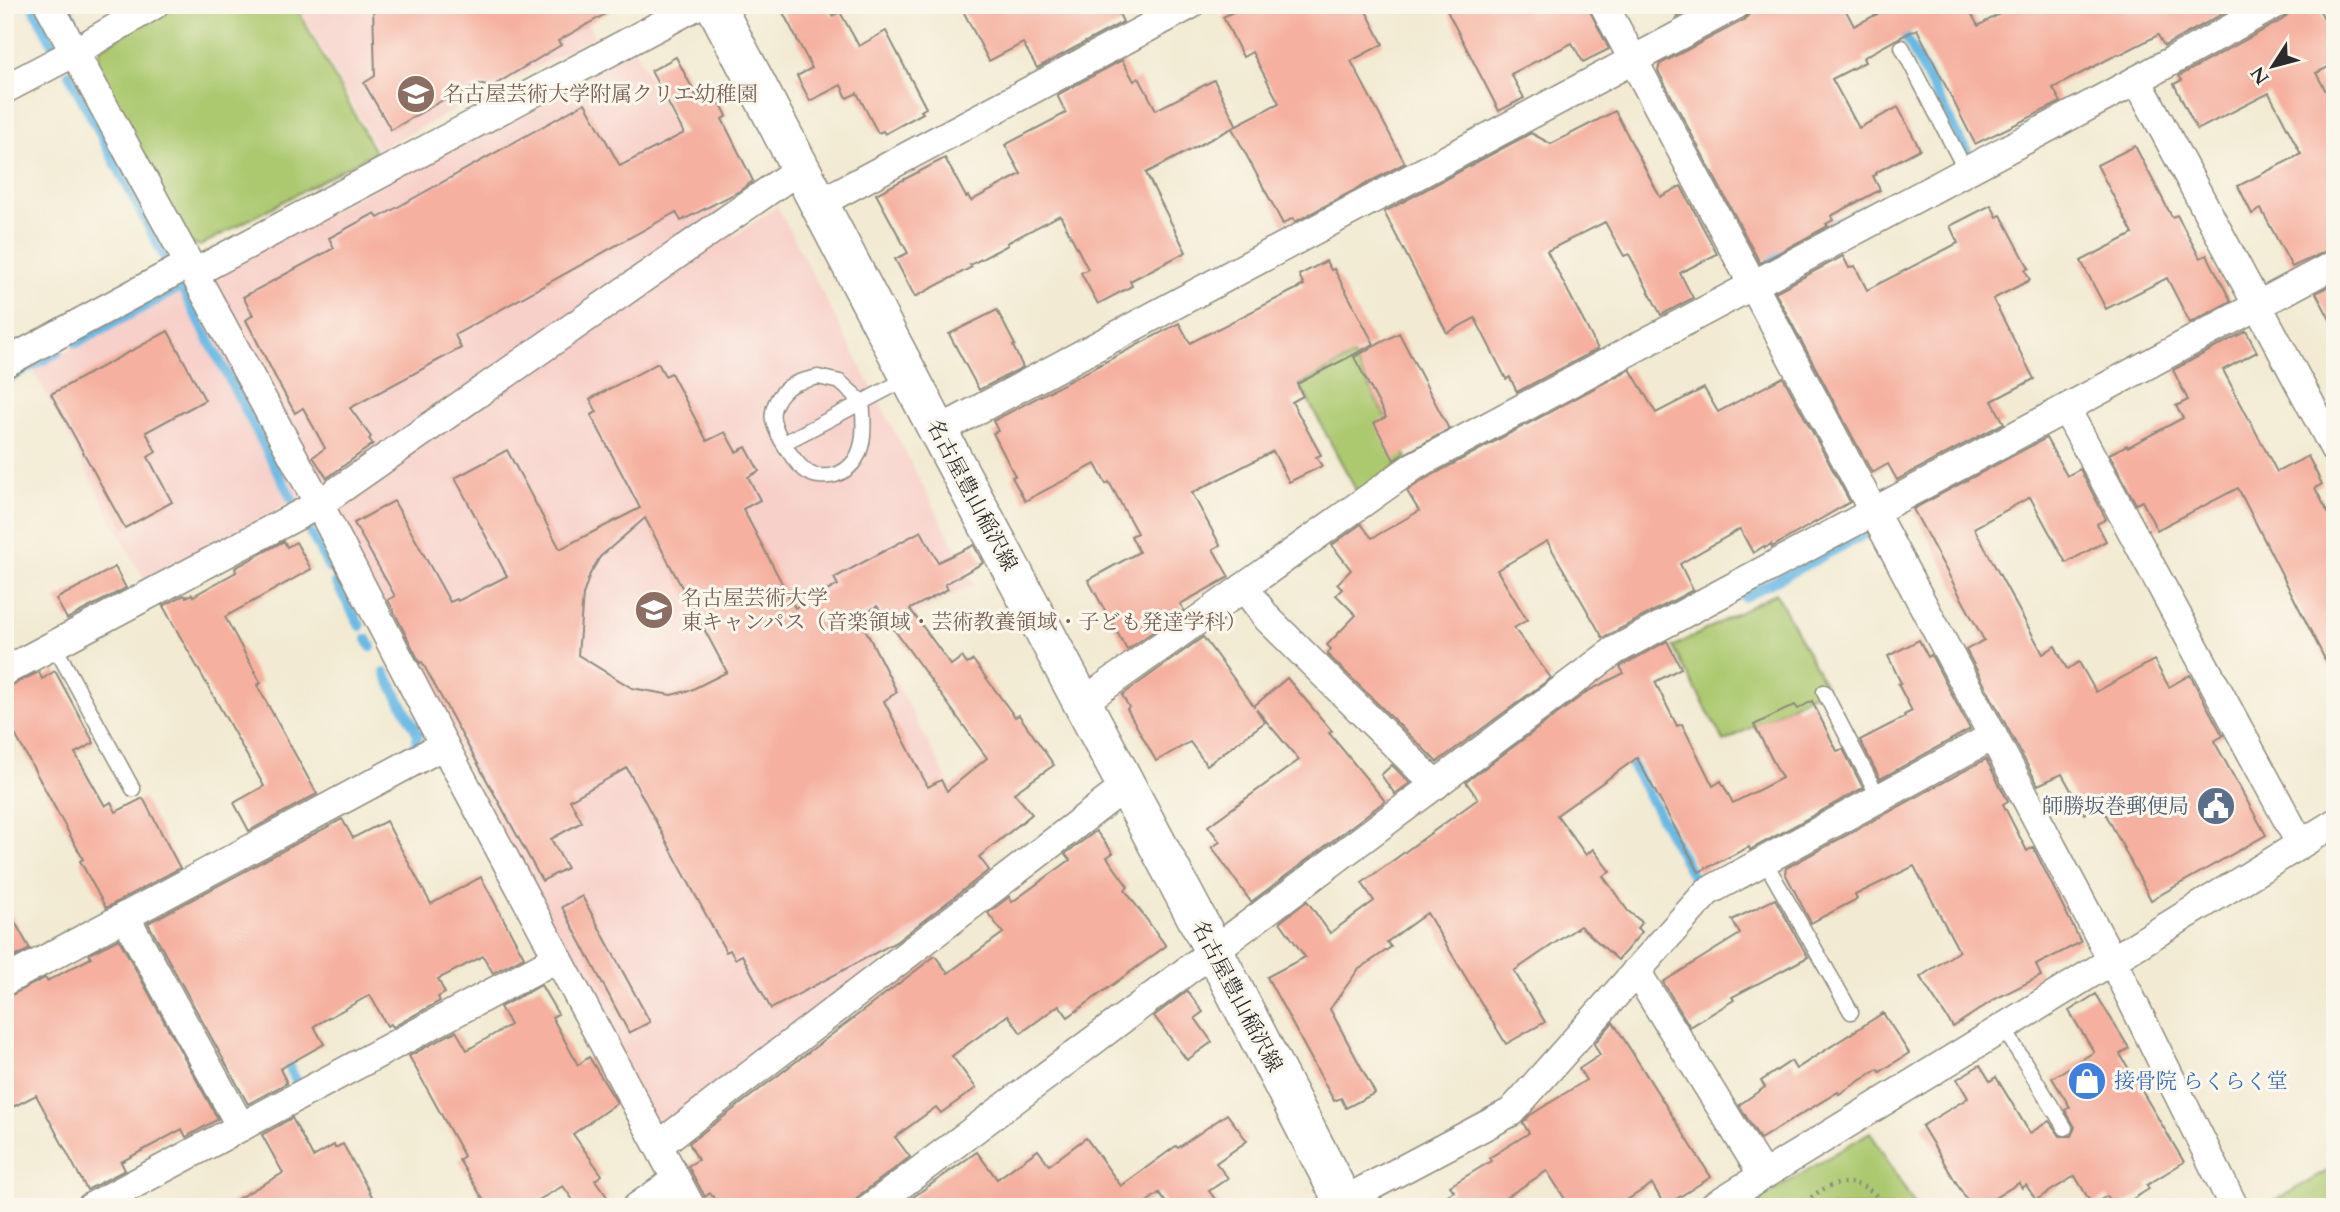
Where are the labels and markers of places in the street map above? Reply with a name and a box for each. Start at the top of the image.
school or university icon: 名古屋芸術大学附属クリエ幼稚園 [395,73,437,115]
place label: 名古屋芸術大学附属クリエ幼稚園 [443,80,758,109]
place label: 名古屋芸術大学 東キャンパス（音楽領域・芸術教養領域・子ども発達学科） [681,584,1247,637]
school or university icon: 名古屋芸術大学 東キャンパス（音楽領域・芸術教養領域・子ども発達学科） [633,589,675,631]
public building icon: 師勝坂巻郵便局 [2195,785,2237,827]
place label: 師勝坂巻郵便局 [2042,792,2189,821]
shop icon: 接骨院 らくらく堂 [2066,1060,2108,1102]
place label: 接骨院 らくらく堂 [2114,1067,2288,1096]

